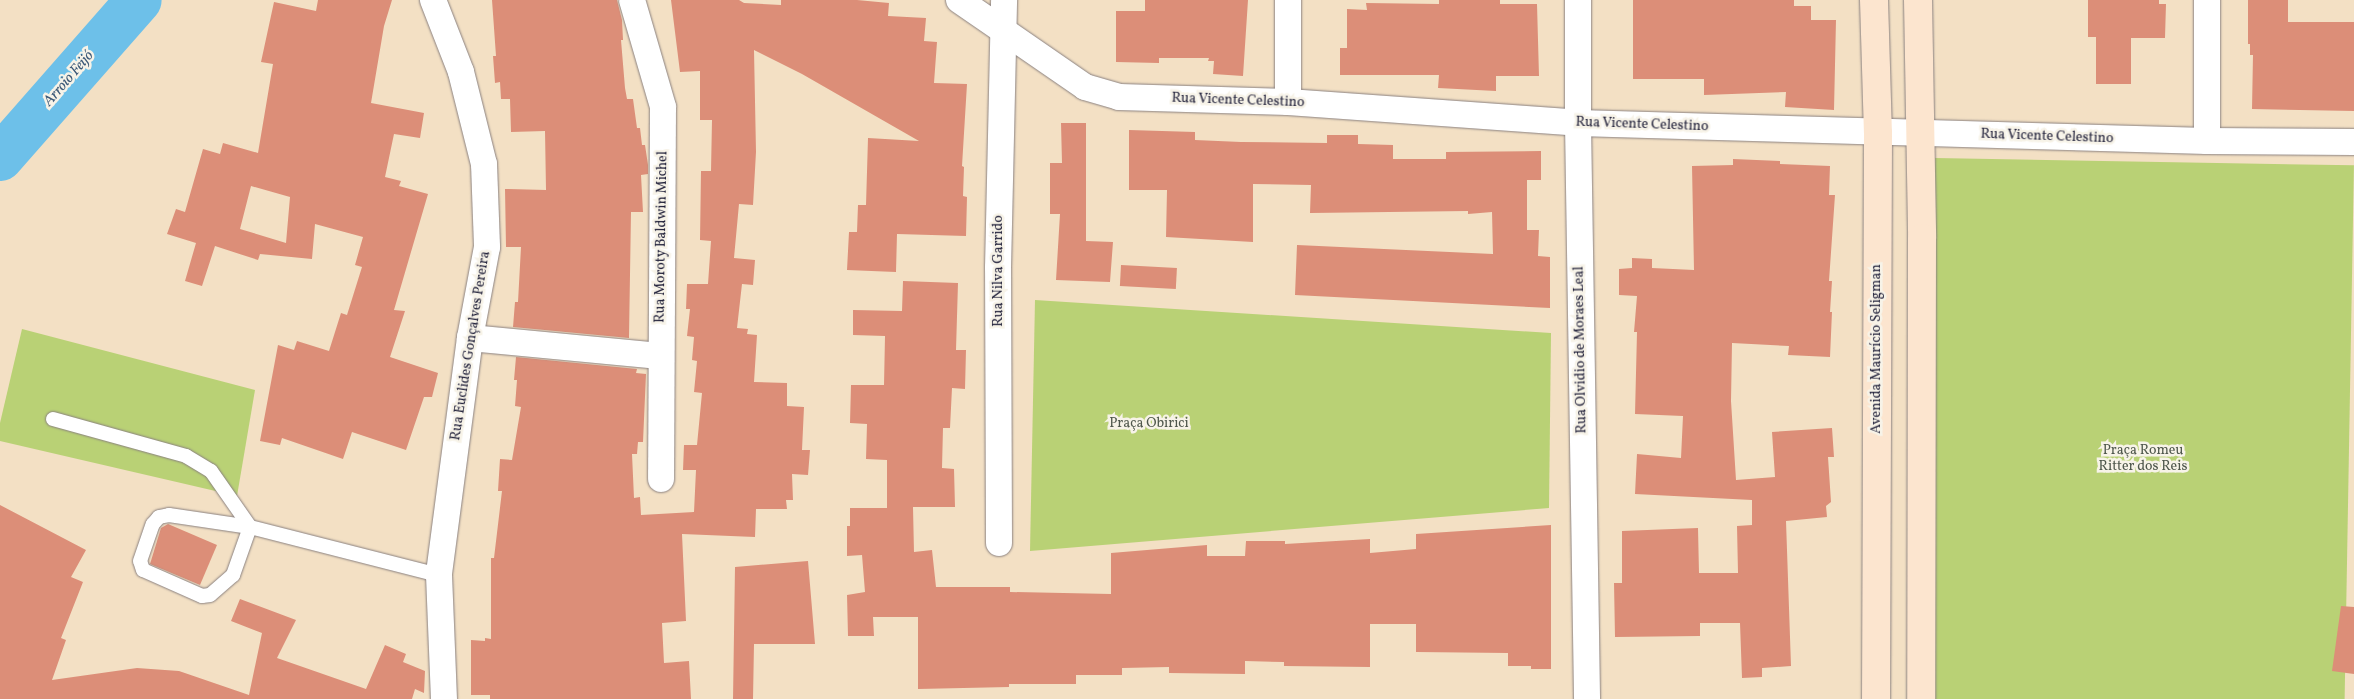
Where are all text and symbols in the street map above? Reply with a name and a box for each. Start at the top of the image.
water label: Arroio Feijó [40,47,98,111]
street label: Rua Vicente Celestino [1171,90,1305,112]
street label: Rua Vicente Celestino [1575,114,1709,136]
street label: Rua Vicente Celestino [1980,126,2114,148]
street label: Rua Moroty Baldwin Michel [652,151,672,323]
street label: Rua Nilva Garrido [991,215,1007,327]
street label: Rua Euclides Gonçalves Pereira [448,250,494,442]
street label: Avenida Maurício Seligman [1869,264,1885,434]
street label: Rua Olvidio de Moraes Leal [1571,266,1591,434]
park label: Praça Obirici [1109,416,1189,432]
park label: Praça Romeu Ritter dos Reis [2099,443,2187,476]

